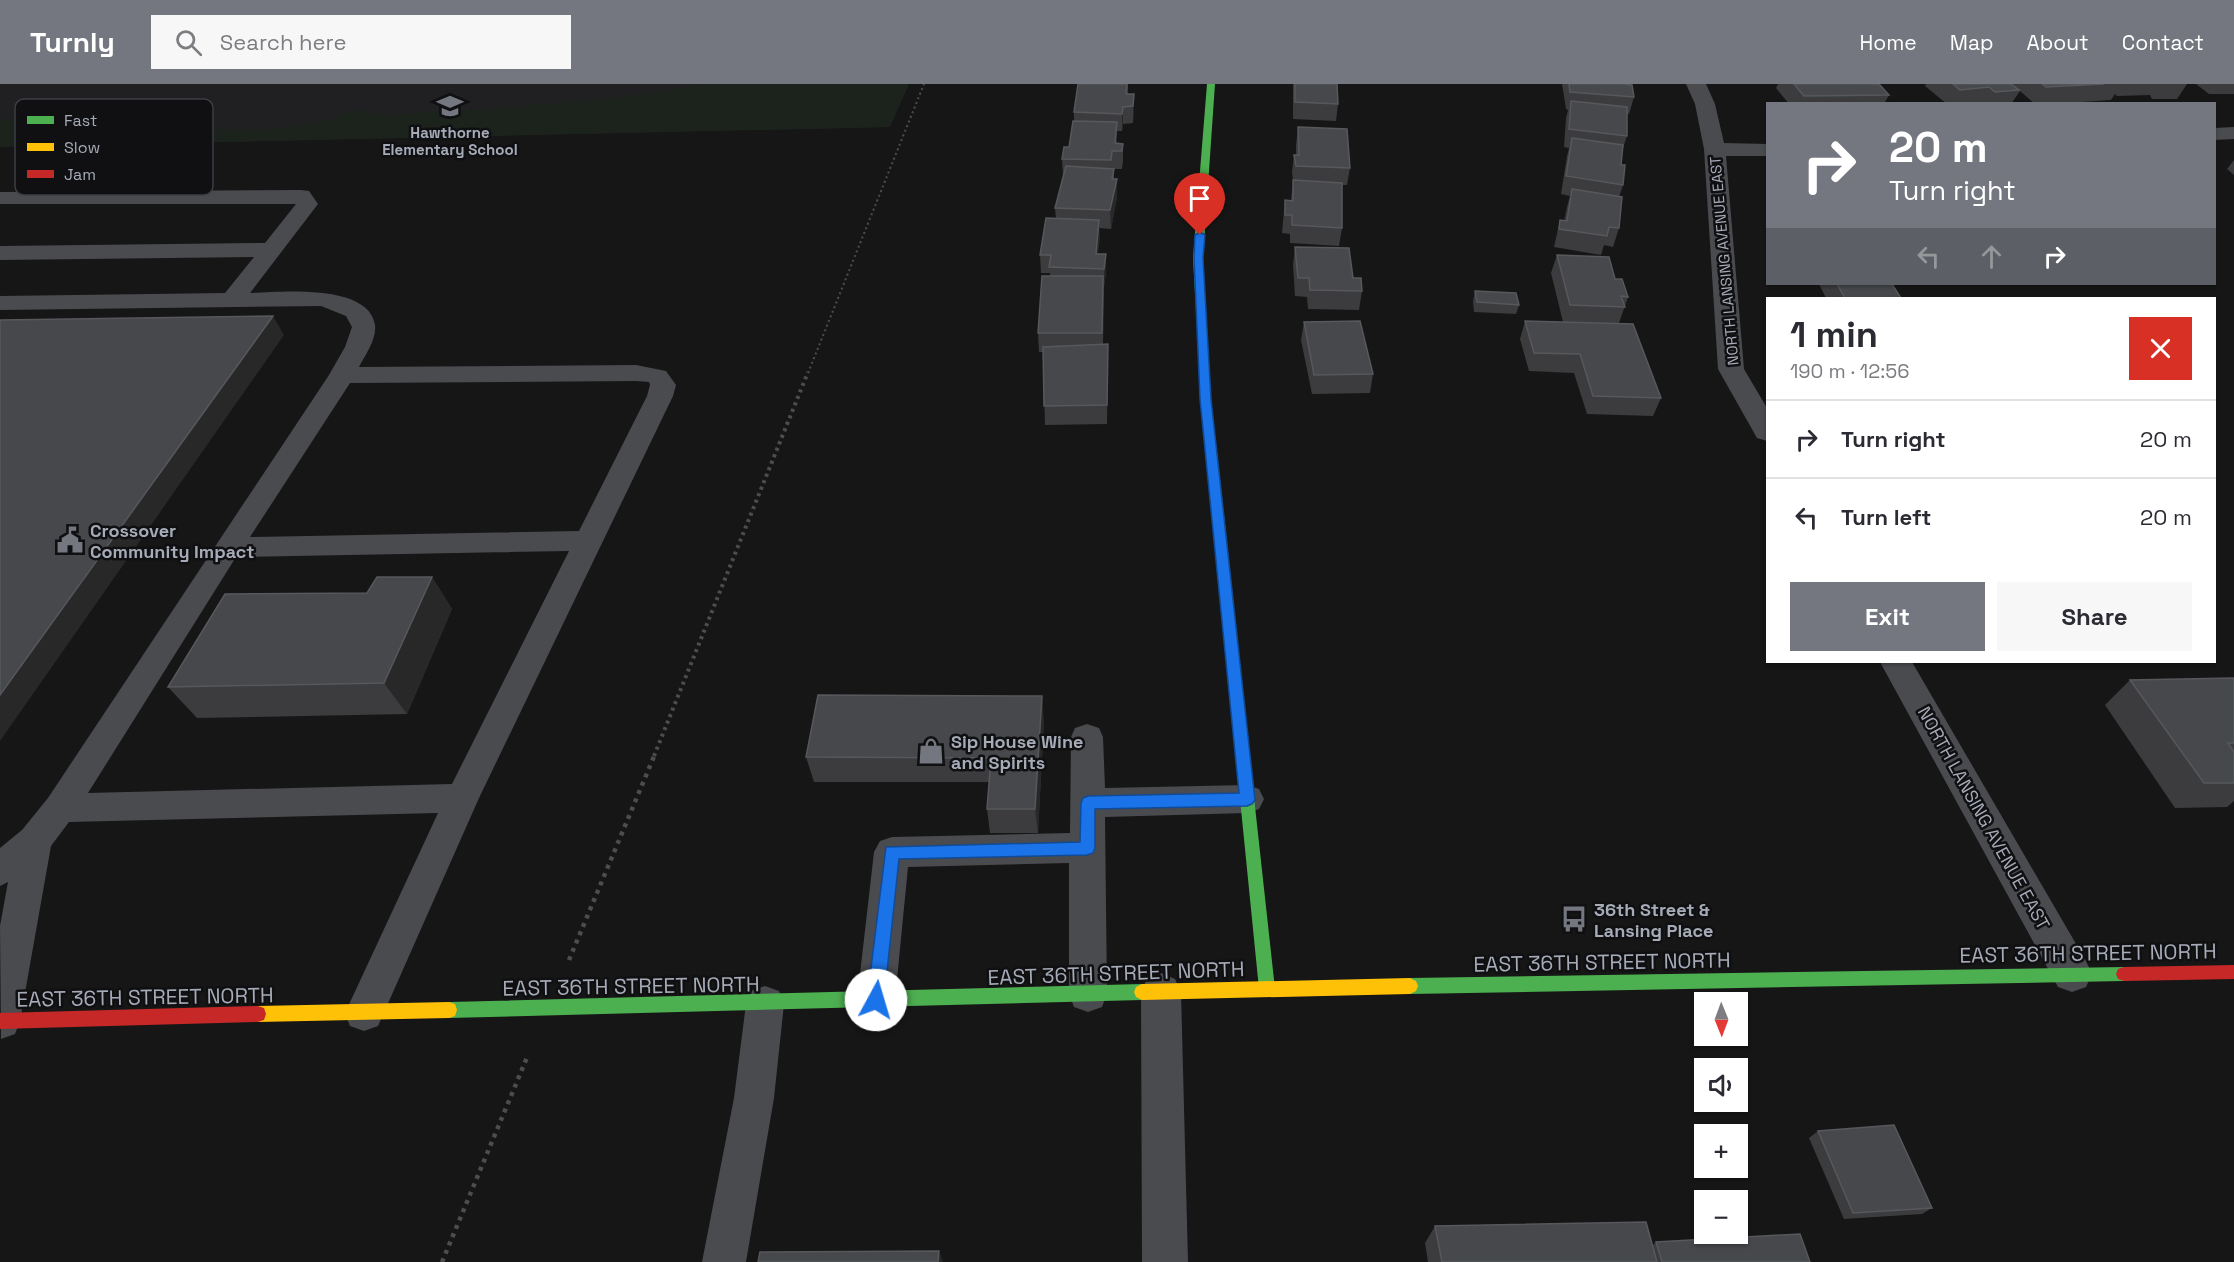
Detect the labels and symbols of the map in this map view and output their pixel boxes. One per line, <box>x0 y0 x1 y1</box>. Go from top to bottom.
school or university icon: Hawthorne Elementary School <box>435 91 465 121</box>
legend <box>15 99 213 195</box>
text: Fast <box>64 110 97 131</box>
place label: Hawthorne Elementary School <box>382 123 518 159</box>
text: Slow <box>64 137 100 158</box>
street label: NORTH LANSING AVENUE EAST <box>1705 155 1743 366</box>
text: Jam <box>64 164 96 185</box>
pin <box>1174 173 1225 235</box>
place label: Crossover Community Impact <box>90 519 254 563</box>
public building icon: Crossover Community Impact <box>55 525 85 555</box>
street label: NORTH LANSING AVENUE EAST <box>1913 702 2055 934</box>
place label: Sip House Wine and Spirits <box>951 730 1083 774</box>
shop icon: Sip House Wine and Spirits <box>916 736 946 766</box>
place label: 36th Street & Lansing Place <box>1594 898 1713 942</box>
bus stop icon: 36th Street & Lansing Place <box>1559 904 1589 934</box>
street label: EAST 36TH STREET NORTH <box>1959 937 2217 969</box>
street label: EAST 36TH STREET NORTH <box>1473 946 1731 978</box>
street label: EAST 36TH STREET NORTH <box>987 955 1245 991</box>
position arrow <box>844 968 908 1032</box>
street label: EAST 36TH STREET NORTH <box>502 970 760 1002</box>
street label: EAST 36TH STREET NORTH <box>16 981 274 1013</box>
north arrow <box>1694 992 1748 1046</box>

